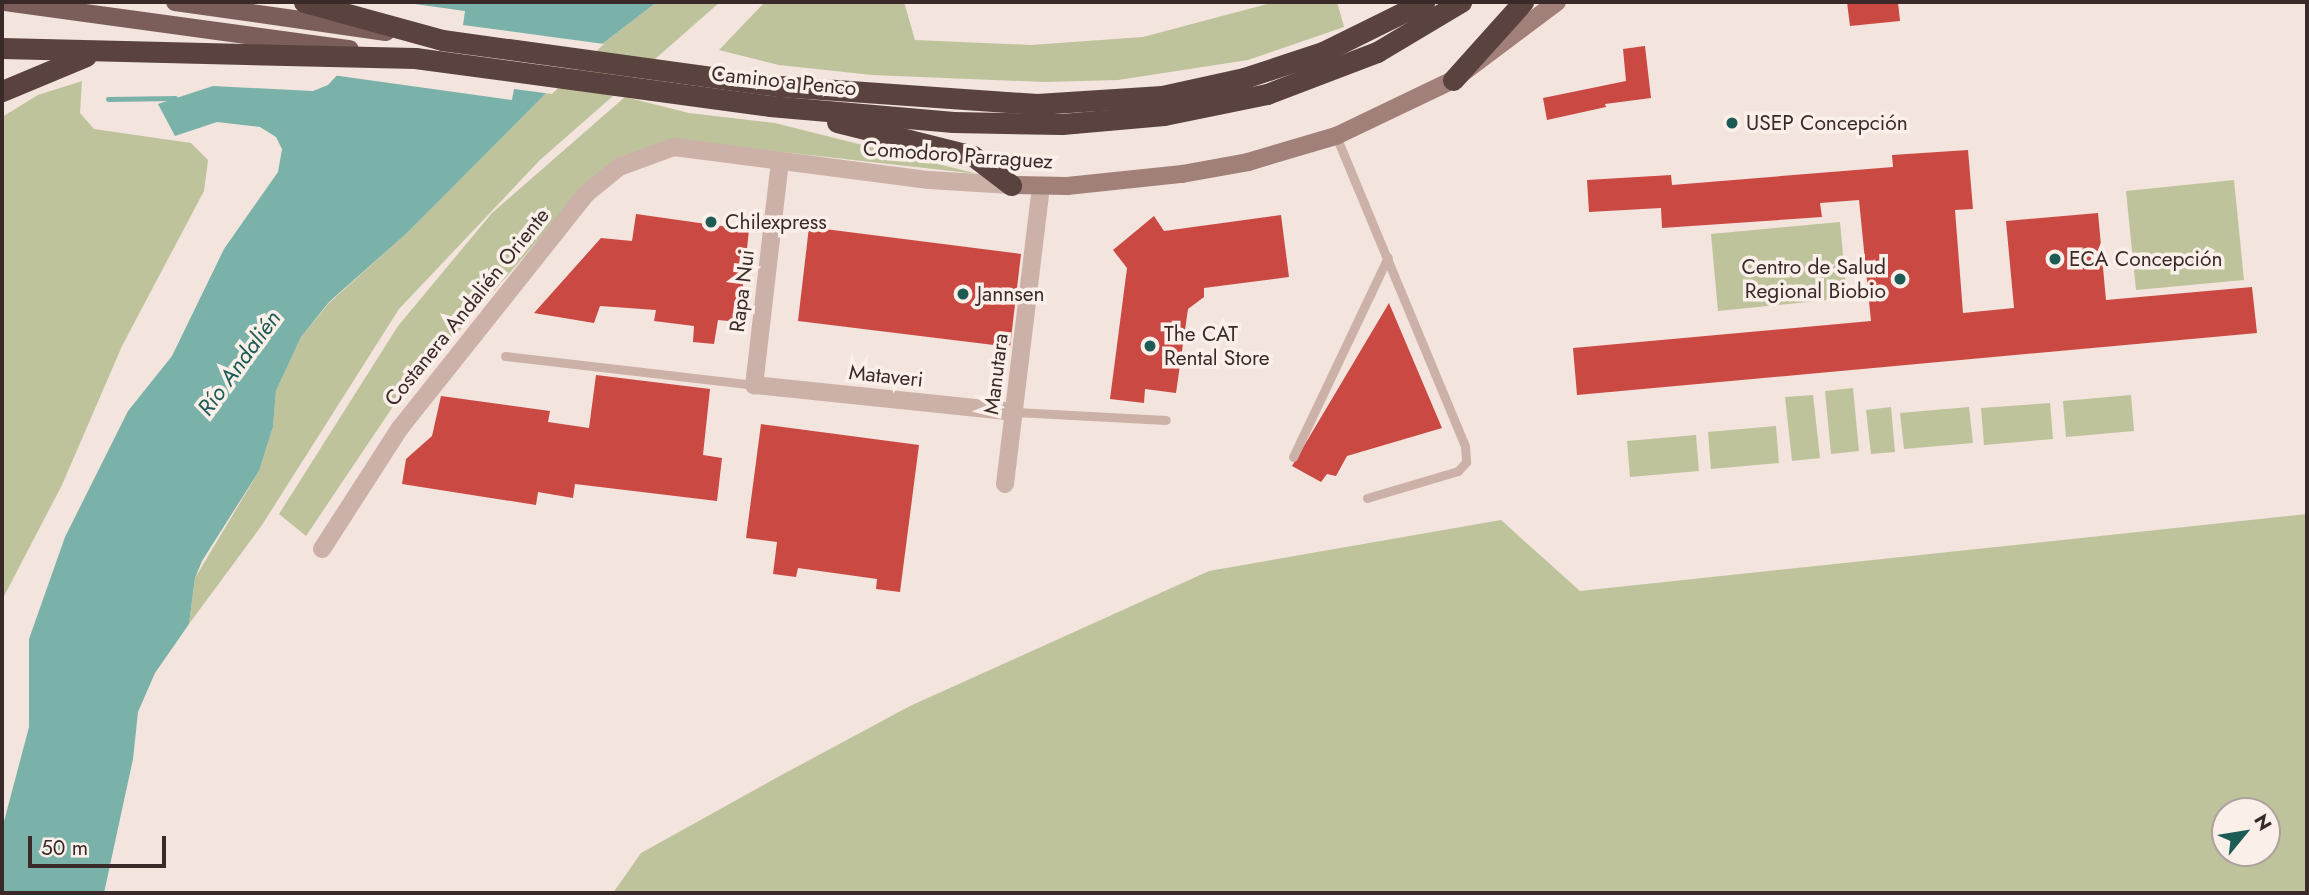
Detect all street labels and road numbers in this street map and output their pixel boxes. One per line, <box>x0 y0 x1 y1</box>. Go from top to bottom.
street label: Camino a Penco <box>710 61 858 101</box>
street label: Comodoro Parraguez <box>862 136 1054 174</box>
street label: Costanera Andalién Oriente <box>379 203 555 411</box>
street label: Rapa Nui <box>724 248 760 334</box>
street label: Manutara <box>979 332 1013 416</box>
street label: Mataveri <box>848 360 924 392</box>

